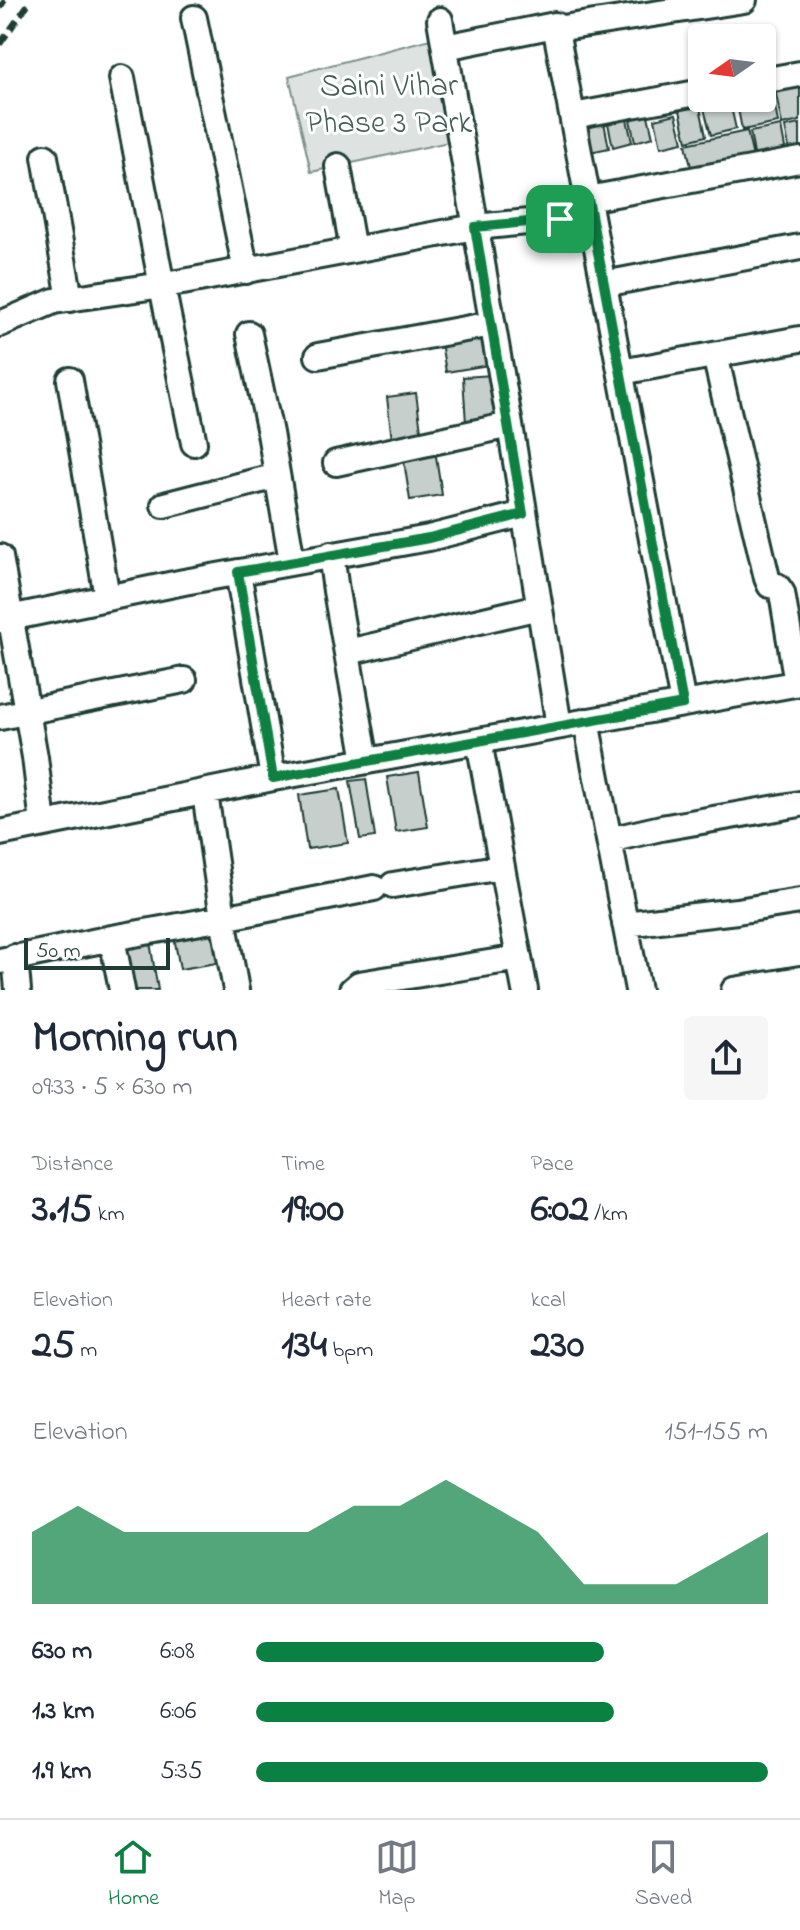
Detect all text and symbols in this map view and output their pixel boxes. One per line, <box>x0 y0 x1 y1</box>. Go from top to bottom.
north arrow <box>688 24 776 112</box>
map controls <box>688 24 776 112</box>
park label: Saini Vihar Phase 3 Park <box>306 64 473 148</box>
pin <box>526 185 594 253</box>
icon: arrive <box>538 197 582 241</box>
scale bar <box>24 934 170 970</box>
text: 50 m <box>36 936 81 968</box>
text: Morning run <box>32 1007 238 1071</box>
button: share <box>684 1016 768 1100</box>
text: 09:33 · 5 × 630 m <box>32 1069 192 1107</box>
text: Distance <box>32 1149 113 1181</box>
text: Time <box>281 1149 325 1181</box>
text: Pace <box>531 1149 574 1181</box>
text: 3.15 <box>32 1181 92 1240</box>
text: 19:00 <box>281 1181 344 1240</box>
text: 6:02 <box>531 1181 589 1240</box>
text: km <box>92 1199 125 1231</box>
text: /km <box>589 1199 628 1231</box>
text: Elevation <box>32 1285 113 1317</box>
text: Heart rate <box>281 1285 372 1317</box>
text: kcal <box>531 1285 566 1317</box>
text: 25 <box>32 1317 75 1376</box>
text: 134 <box>281 1317 327 1376</box>
text: 230 <box>531 1317 584 1376</box>
text: m <box>75 1335 97 1367</box>
text: bpm <box>327 1335 373 1367</box>
text: Elevation <box>32 1414 128 1452</box>
text: 151–155 m <box>664 1414 768 1452</box>
text: 630 m <box>32 1633 92 1671</box>
text: 6:08 <box>160 1633 195 1671</box>
text: 1.3 km <box>32 1693 94 1731</box>
text: 6:06 <box>160 1693 196 1731</box>
text: 1.9 km <box>32 1753 91 1791</box>
text: 5:35 <box>160 1753 203 1791</box>
tab: Home <box>108 1835 159 1915</box>
tab: Map <box>375 1835 419 1915</box>
tab: Saved <box>635 1835 692 1915</box>

